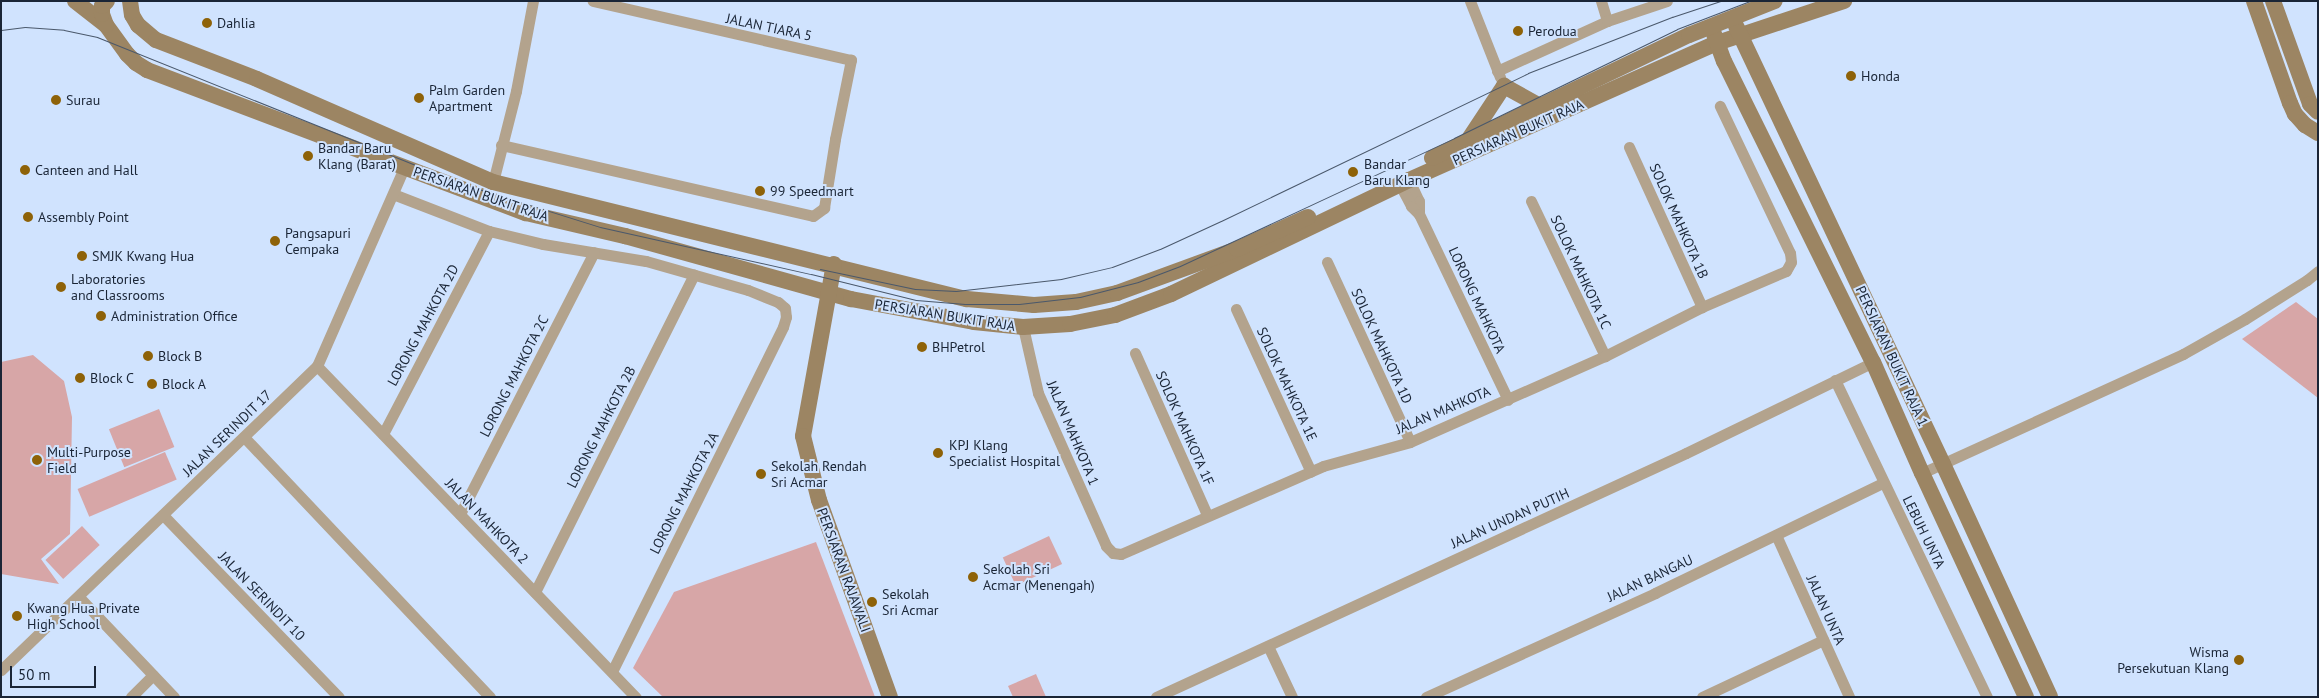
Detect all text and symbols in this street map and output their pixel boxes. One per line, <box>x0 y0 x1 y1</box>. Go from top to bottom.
street label: JALAN TIARA 5 <box>724 10 814 44</box>
place label: Dahlia <box>217 15 256 31</box>
marker: Dahlia <box>201 17 213 29</box>
place label: Perodua <box>1528 23 1577 39</box>
marker: Perodua <box>1512 25 1524 37</box>
place label: Honda <box>1861 68 1900 84</box>
marker: Honda <box>1845 70 1857 82</box>
place label: Palm Garden Apartment <box>429 82 505 114</box>
place label: Surau <box>66 92 100 108</box>
marker: Palm Garden Apartment <box>413 92 425 104</box>
marker: Surau <box>50 94 62 106</box>
street label: PERSIARAN BUKIT RAJA <box>1449 95 1587 169</box>
place label: Bandar Baru Klang (Barat) <box>318 140 396 172</box>
marker: Bandar Baru Klang (Barat) <box>302 150 314 162</box>
place label: Bandar Baru Klang <box>1364 156 1430 188</box>
street label: SOLOK MAHKOTA 1B <box>1646 160 1712 282</box>
place label: Canteen and Hall <box>35 162 138 178</box>
street label: PERSIARAN BUKIT RAJA <box>411 163 551 225</box>
marker: Canteen and Hall <box>19 164 31 176</box>
marker: Bandar Baru Klang <box>1346 165 1360 179</box>
place label: 99 Speedmart <box>770 183 854 199</box>
marker: 99 Speedmart <box>754 185 766 197</box>
place label: Assembly Point <box>38 209 129 225</box>
marker: Assembly Point <box>22 211 34 223</box>
street label: SOLOK MAHKOTA 1C <box>1547 212 1615 332</box>
place label: Pangsapuri Cempaka <box>285 225 351 258</box>
marker: Pangsapuri Cempaka <box>269 235 281 247</box>
street label: LORONG MAHKOTA <box>1445 244 1509 356</box>
place label: SMJK Kwang Hua <box>92 248 195 264</box>
marker: SMJK Kwang Hua <box>76 250 88 262</box>
street label: LORONG MAHKOTA 2D <box>384 261 462 389</box>
place label: Laboratories and Classrooms <box>71 271 165 304</box>
marker: Laboratories and Classrooms <box>55 281 67 293</box>
street label: PERSIARAN BUKIT RAJA 1 <box>1852 283 1932 429</box>
street label: SOLOK MAHKOTA 1D <box>1348 285 1416 407</box>
street label: PERSIARAN BUKIT RAJA <box>873 296 1017 334</box>
place label: Administration Office <box>111 308 238 324</box>
marker: Administration Office <box>95 310 107 322</box>
street label: LORONG MAHKOTA 2C <box>476 312 552 440</box>
street label: SOLOK MAHKOTA 1E <box>1253 324 1321 444</box>
place label: BHPetrol <box>932 339 985 355</box>
marker: BHPetrol <box>916 341 928 353</box>
place label: Block B <box>158 348 203 364</box>
marker: Block B <box>142 350 154 362</box>
street label: LORONG MAHKOTA 2B <box>563 363 639 491</box>
street label: SOLOK MAHKOTA 1F <box>1152 368 1218 488</box>
place label: Block C <box>90 370 135 386</box>
marker: Block C <box>74 372 86 384</box>
place label: Block A <box>162 376 207 392</box>
marker: Block A <box>146 378 158 390</box>
street label: JALAN MAHKOTA 1 <box>1043 378 1103 488</box>
street label: JALAN MAHKOTA <box>1393 382 1493 438</box>
street label: JALAN SERINDIT 17 <box>179 386 275 480</box>
street label: LORONG MAHKOTA 2A <box>646 429 722 557</box>
place label: KPJ Klang Specialist Hospital <box>949 437 1060 470</box>
place label: Multi-Purpose Field <box>47 444 131 477</box>
marker: KPJ Klang Specialist Hospital <box>931 446 945 460</box>
marker: Multi-Purpose Field <box>31 454 43 466</box>
place label: Sekolah Rendah Sri Acmar <box>771 458 867 491</box>
marker: Sekolah Rendah Sri Acmar <box>755 468 767 480</box>
street label: JALAN MAHKOTA 2 <box>442 475 532 567</box>
street label: JALAN UNDAN PUTIH <box>1448 484 1572 552</box>
street label: LEBUH UNTA <box>1899 493 1949 571</box>
street label: PERSIARAN RAJAWALI <box>814 505 874 635</box>
street label: JALAN SERINDIT 10 <box>215 548 309 644</box>
street label: JALAN BANGAU <box>1604 551 1696 605</box>
place label: Sekolah Sri Acmar (Menengah) <box>983 561 1095 594</box>
marker: Sekolah Sri Acmar (Menengah) <box>967 571 979 583</box>
street label: JALAN UNTA <box>1803 573 1849 647</box>
place label: Sekolah Sri Acmar <box>882 586 939 618</box>
marker: Sekolah Sri Acmar <box>866 596 878 608</box>
place label: Kwang Hua Private High School <box>27 600 140 632</box>
marker: Kwang Hua Private High School <box>11 610 23 622</box>
place label: Wisma Persekutuan Klang <box>2117 644 2229 676</box>
marker: Wisma Persekutuan Klang <box>2233 654 2245 666</box>
scale bar <box>12 656 99 688</box>
text: 50 m <box>18 665 51 684</box>

